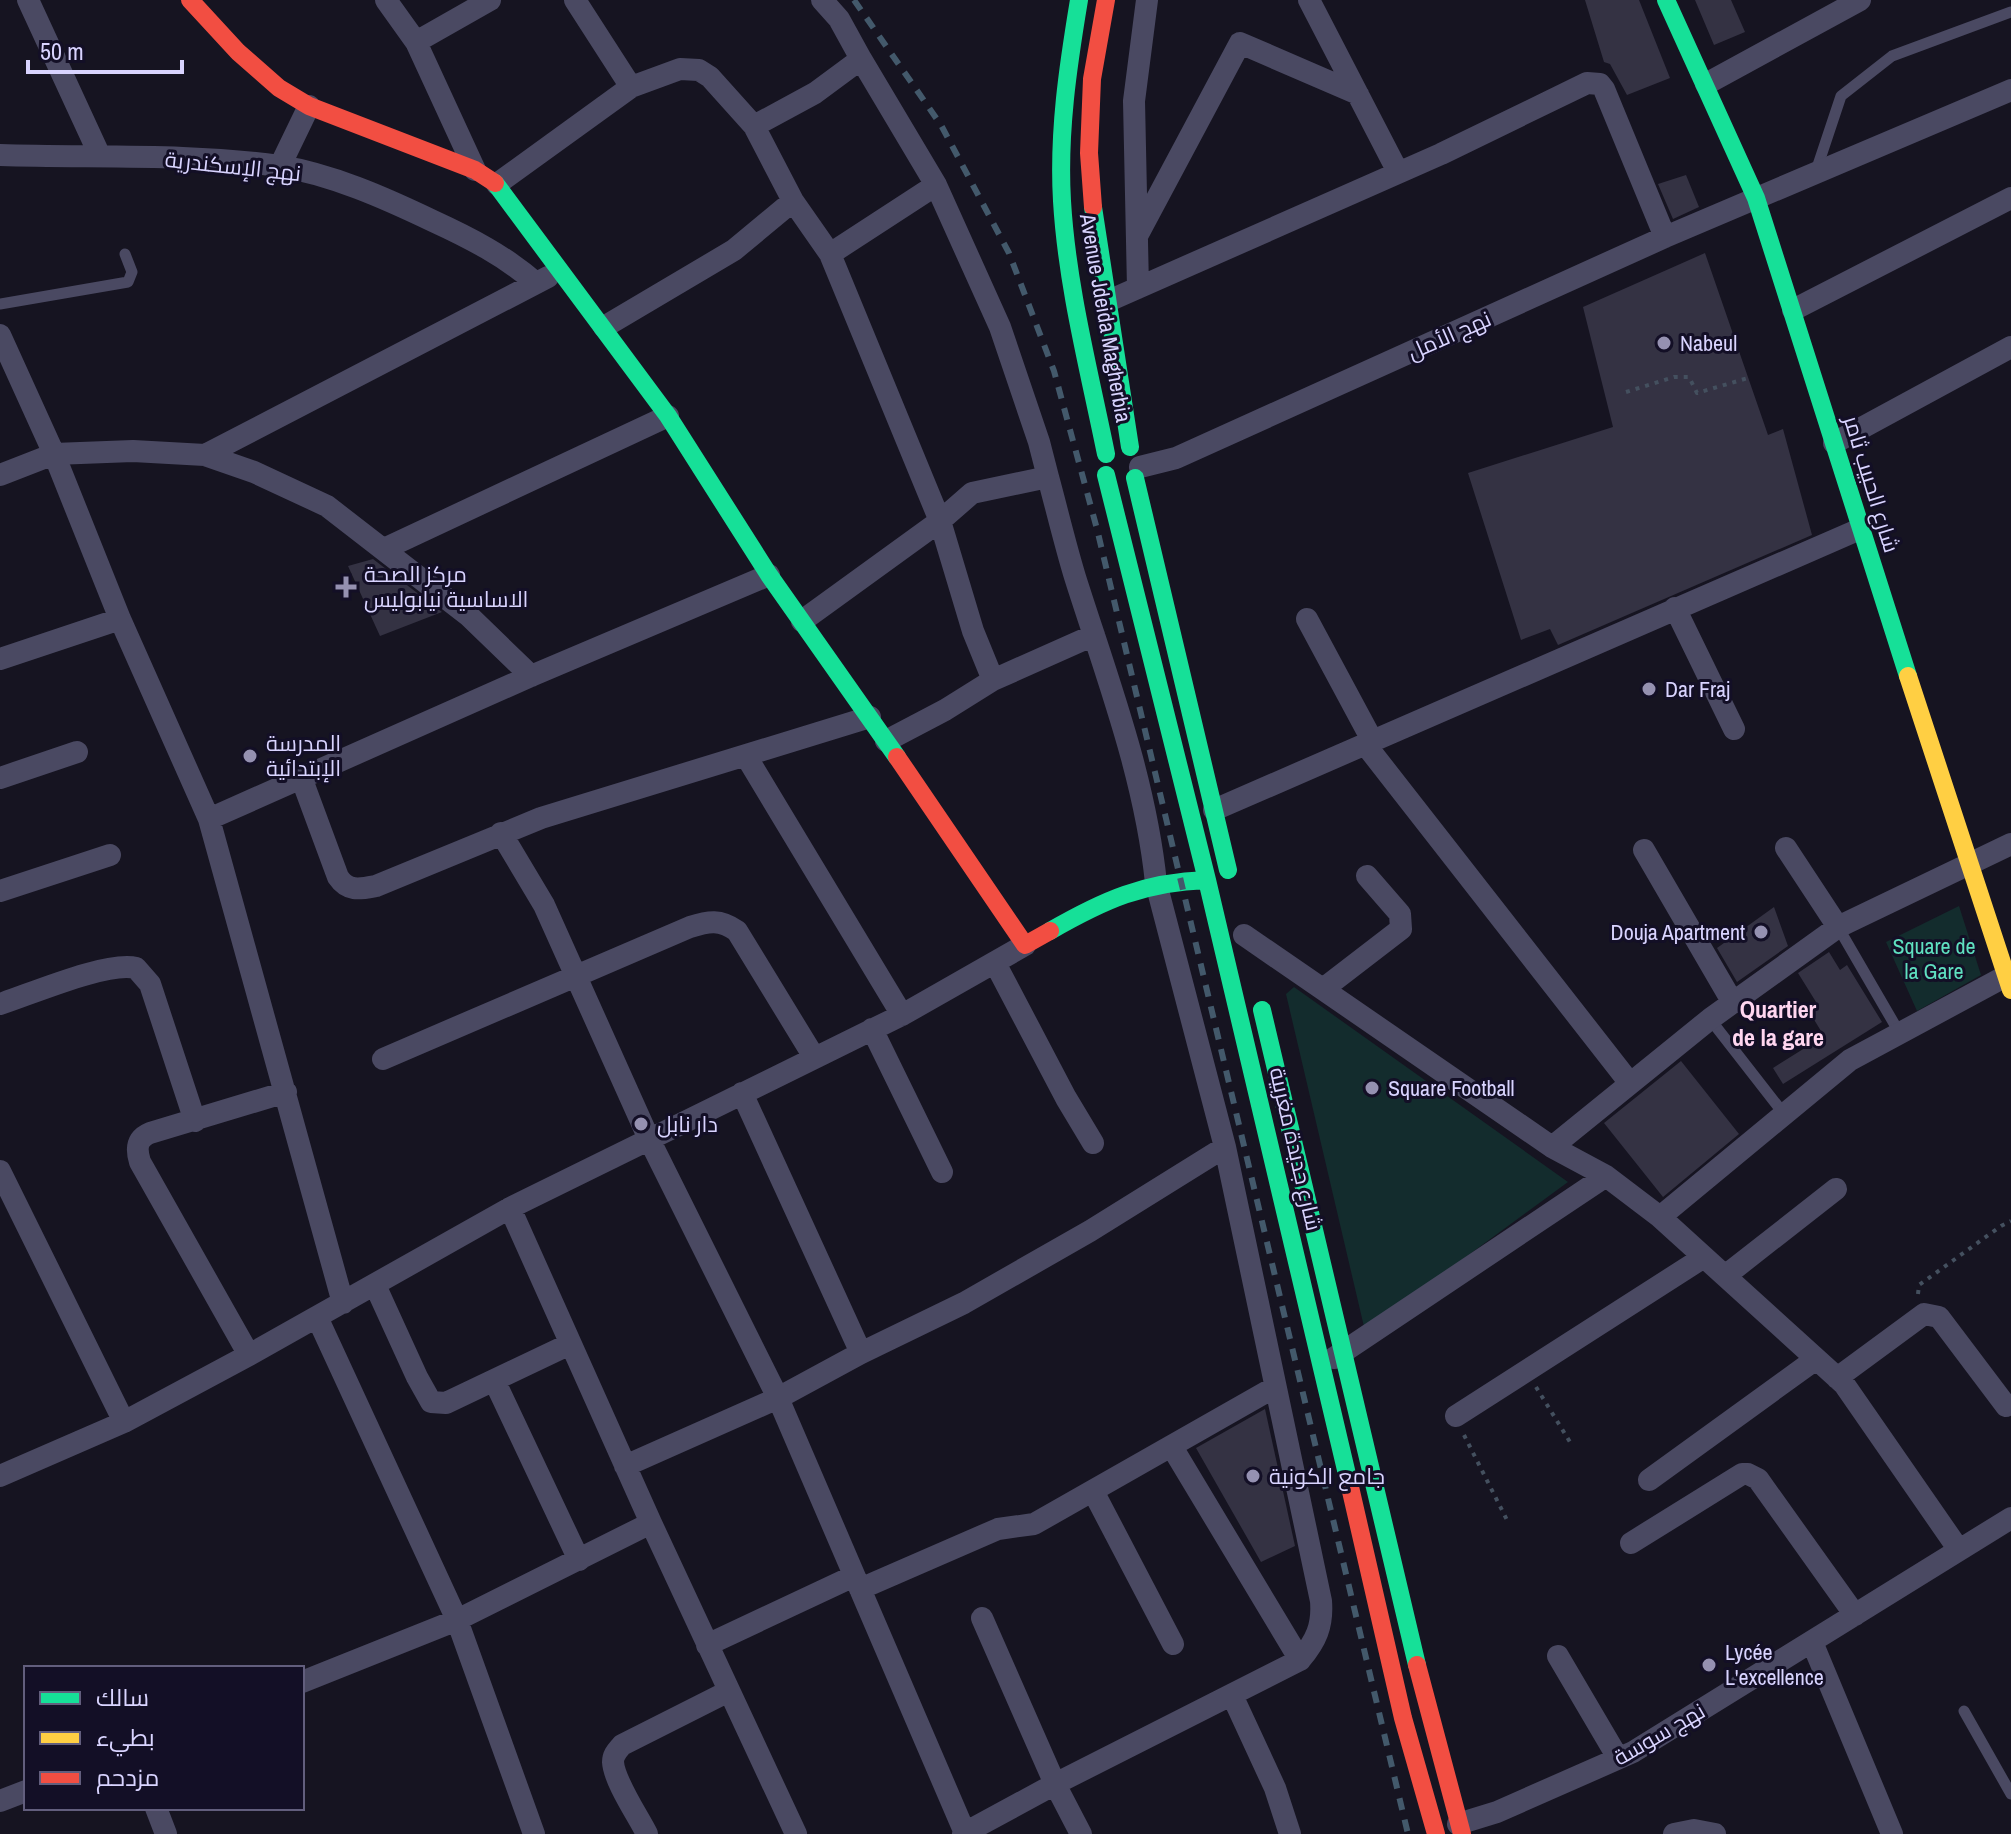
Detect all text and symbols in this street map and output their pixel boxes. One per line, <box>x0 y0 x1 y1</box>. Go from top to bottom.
scale bar <box>28 24 182 74</box>
text: 50 m <box>40 35 84 67</box>
street label: نهج الإسكندرية <box>164 144 302 188</box>
street label: Avenue Jdeida Magherbia <box>1073 210 1139 425</box>
street label: نهج الأمل <box>1402 303 1496 367</box>
place label: Nabeul <box>1680 328 1737 358</box>
marker: Nabeul <box>1655 334 1673 352</box>
street label: شارع الحبيب ثامر <box>1836 410 1907 556</box>
place label: مركز الصحة الاساسية نيابوليس <box>364 559 529 614</box>
marker: مركز الصحة الاساسية نيابوليس <box>335 576 357 598</box>
place label: Dar Fraj <box>1665 674 1730 704</box>
marker: Dar Fraj <box>1640 680 1658 698</box>
place label: المدرسة الإبتدائية <box>266 728 341 783</box>
marker: المدرسة الإبتدائية <box>241 747 259 765</box>
place label: Douja Apartment <box>1611 917 1745 947</box>
marker: Douja Apartment <box>1752 923 1770 941</box>
park label: Square de la Gare <box>1892 931 1976 986</box>
district label: Quartier de la gare <box>1732 993 1824 1053</box>
street label: شارع جديدة مغربية <box>1263 1064 1329 1234</box>
place label: Square Football <box>1388 1073 1514 1103</box>
marker: Square Football <box>1363 1079 1381 1097</box>
place label: دار نابل <box>657 1109 718 1139</box>
marker: دار نابل <box>632 1115 650 1133</box>
place label: جامع الكونية <box>1269 1461 1385 1491</box>
marker: جامع الكونية <box>1244 1467 1262 1485</box>
place label: Lycée L'excellence <box>1725 1637 1824 1692</box>
marker: Lycée L'excellence <box>1700 1656 1718 1674</box>
legend <box>24 1666 304 1810</box>
text: سالك <box>96 1681 149 1713</box>
street label: نهج سوسة <box>1608 1696 1710 1772</box>
text: بطيء <box>96 1721 155 1757</box>
text: مزدحم <box>96 1761 159 1794</box>

